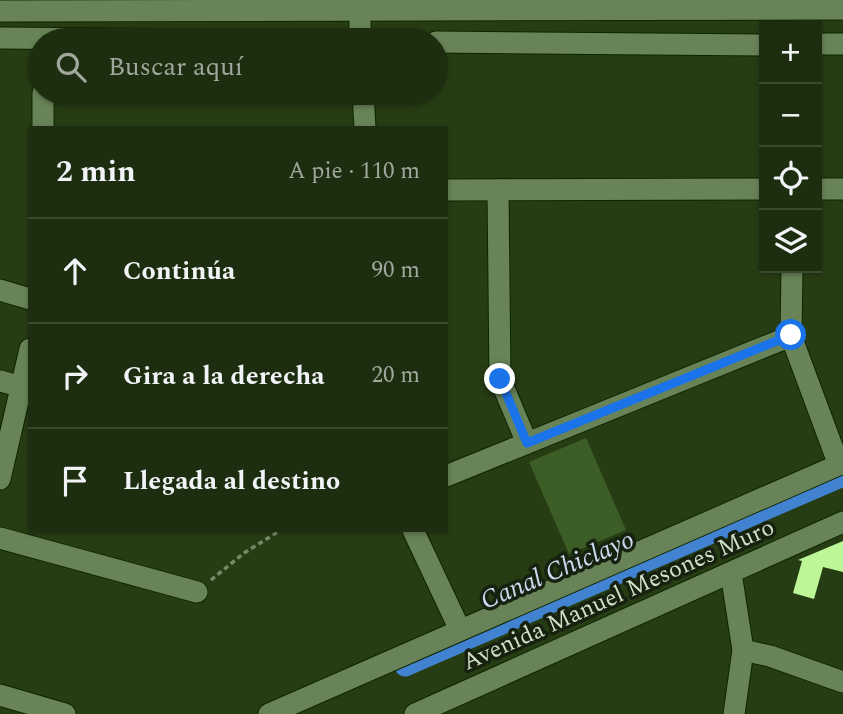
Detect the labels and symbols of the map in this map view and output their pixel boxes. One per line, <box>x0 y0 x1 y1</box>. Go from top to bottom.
route start <box>775 319 806 350</box>
route end <box>484 363 515 394</box>
street label: Avenida Manuel Mesones Muro <box>456 510 780 680</box>
water label: Canal Chiclayo <box>474 520 641 620</box>

